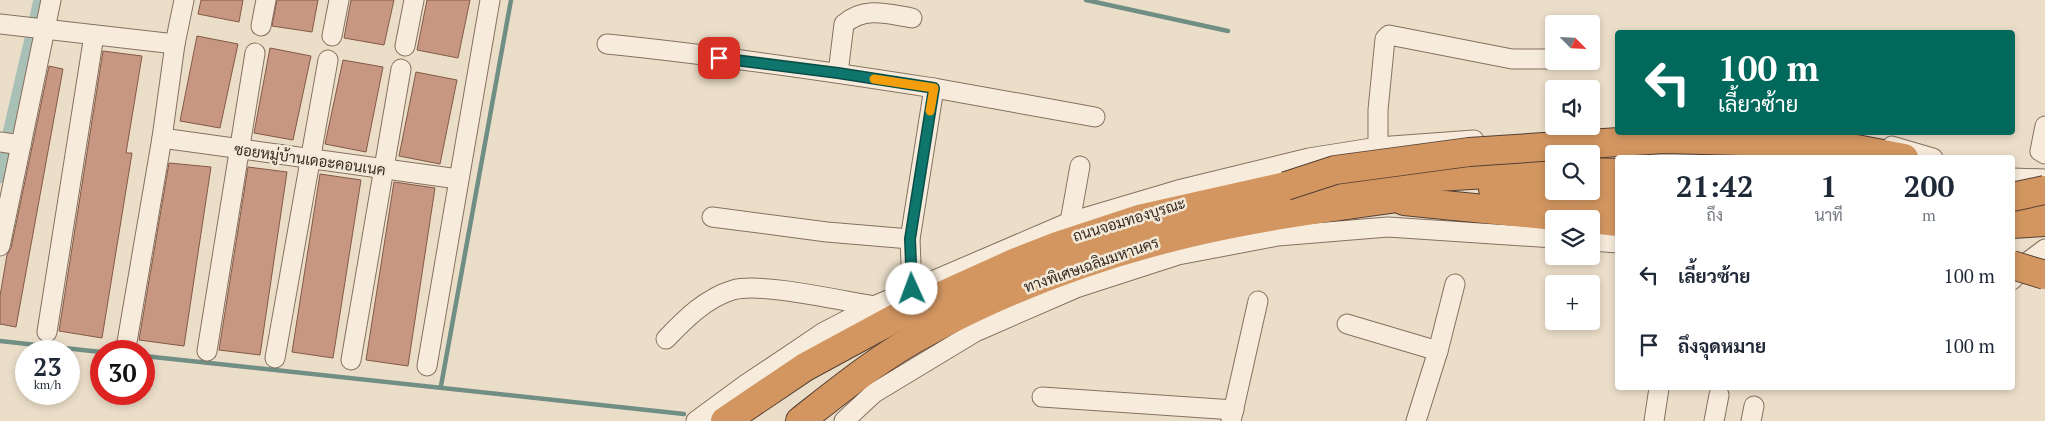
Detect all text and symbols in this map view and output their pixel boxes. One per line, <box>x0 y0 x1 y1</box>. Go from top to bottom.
north arrow <box>1545 15 1600 70</box>
map controls <box>1545 15 1600 330</box>
pin <box>698 37 740 79</box>
icon: arrive <box>705 44 733 72</box>
text: 100 m <box>1718 45 1819 91</box>
icon: left <box>1635 50 1700 115</box>
button: sound <box>1545 80 1600 135</box>
text: เลี้ยวซ้าย <box>1718 89 1798 118</box>
street label: ซอยหมู่บ้านเดอะคอนเนค <box>233 138 387 181</box>
button: search <box>1545 145 1600 200</box>
text: 21:42 <box>1676 166 1754 206</box>
text: 1 <box>1820 166 1837 206</box>
text: 200 <box>1903 166 1954 206</box>
street label: ถนนจอมทองบูรณะ <box>1070 192 1188 247</box>
text: ถึง <box>1706 204 1723 226</box>
text: นาที <box>1814 204 1843 226</box>
text: m <box>1922 204 1936 226</box>
button: layers <box>1545 210 1600 265</box>
street label: ทางพิเศษเฉลิมมหานคร <box>1021 231 1161 297</box>
icon: left <box>1635 261 1663 289</box>
position arrow <box>885 262 937 314</box>
text: เลี้ยวซ้าย <box>1678 263 1750 288</box>
text: 100 m <box>1944 263 1995 288</box>
button: + <box>1545 275 1600 330</box>
icon: arrive <box>1635 331 1663 359</box>
text: ถึงจุดหมาย <box>1678 333 1766 358</box>
text: 100 m <box>1944 333 1995 358</box>
speed limit sign: 30 <box>90 340 155 405</box>
text: 23 <box>33 350 62 383</box>
text: km/h <box>34 377 61 392</box>

